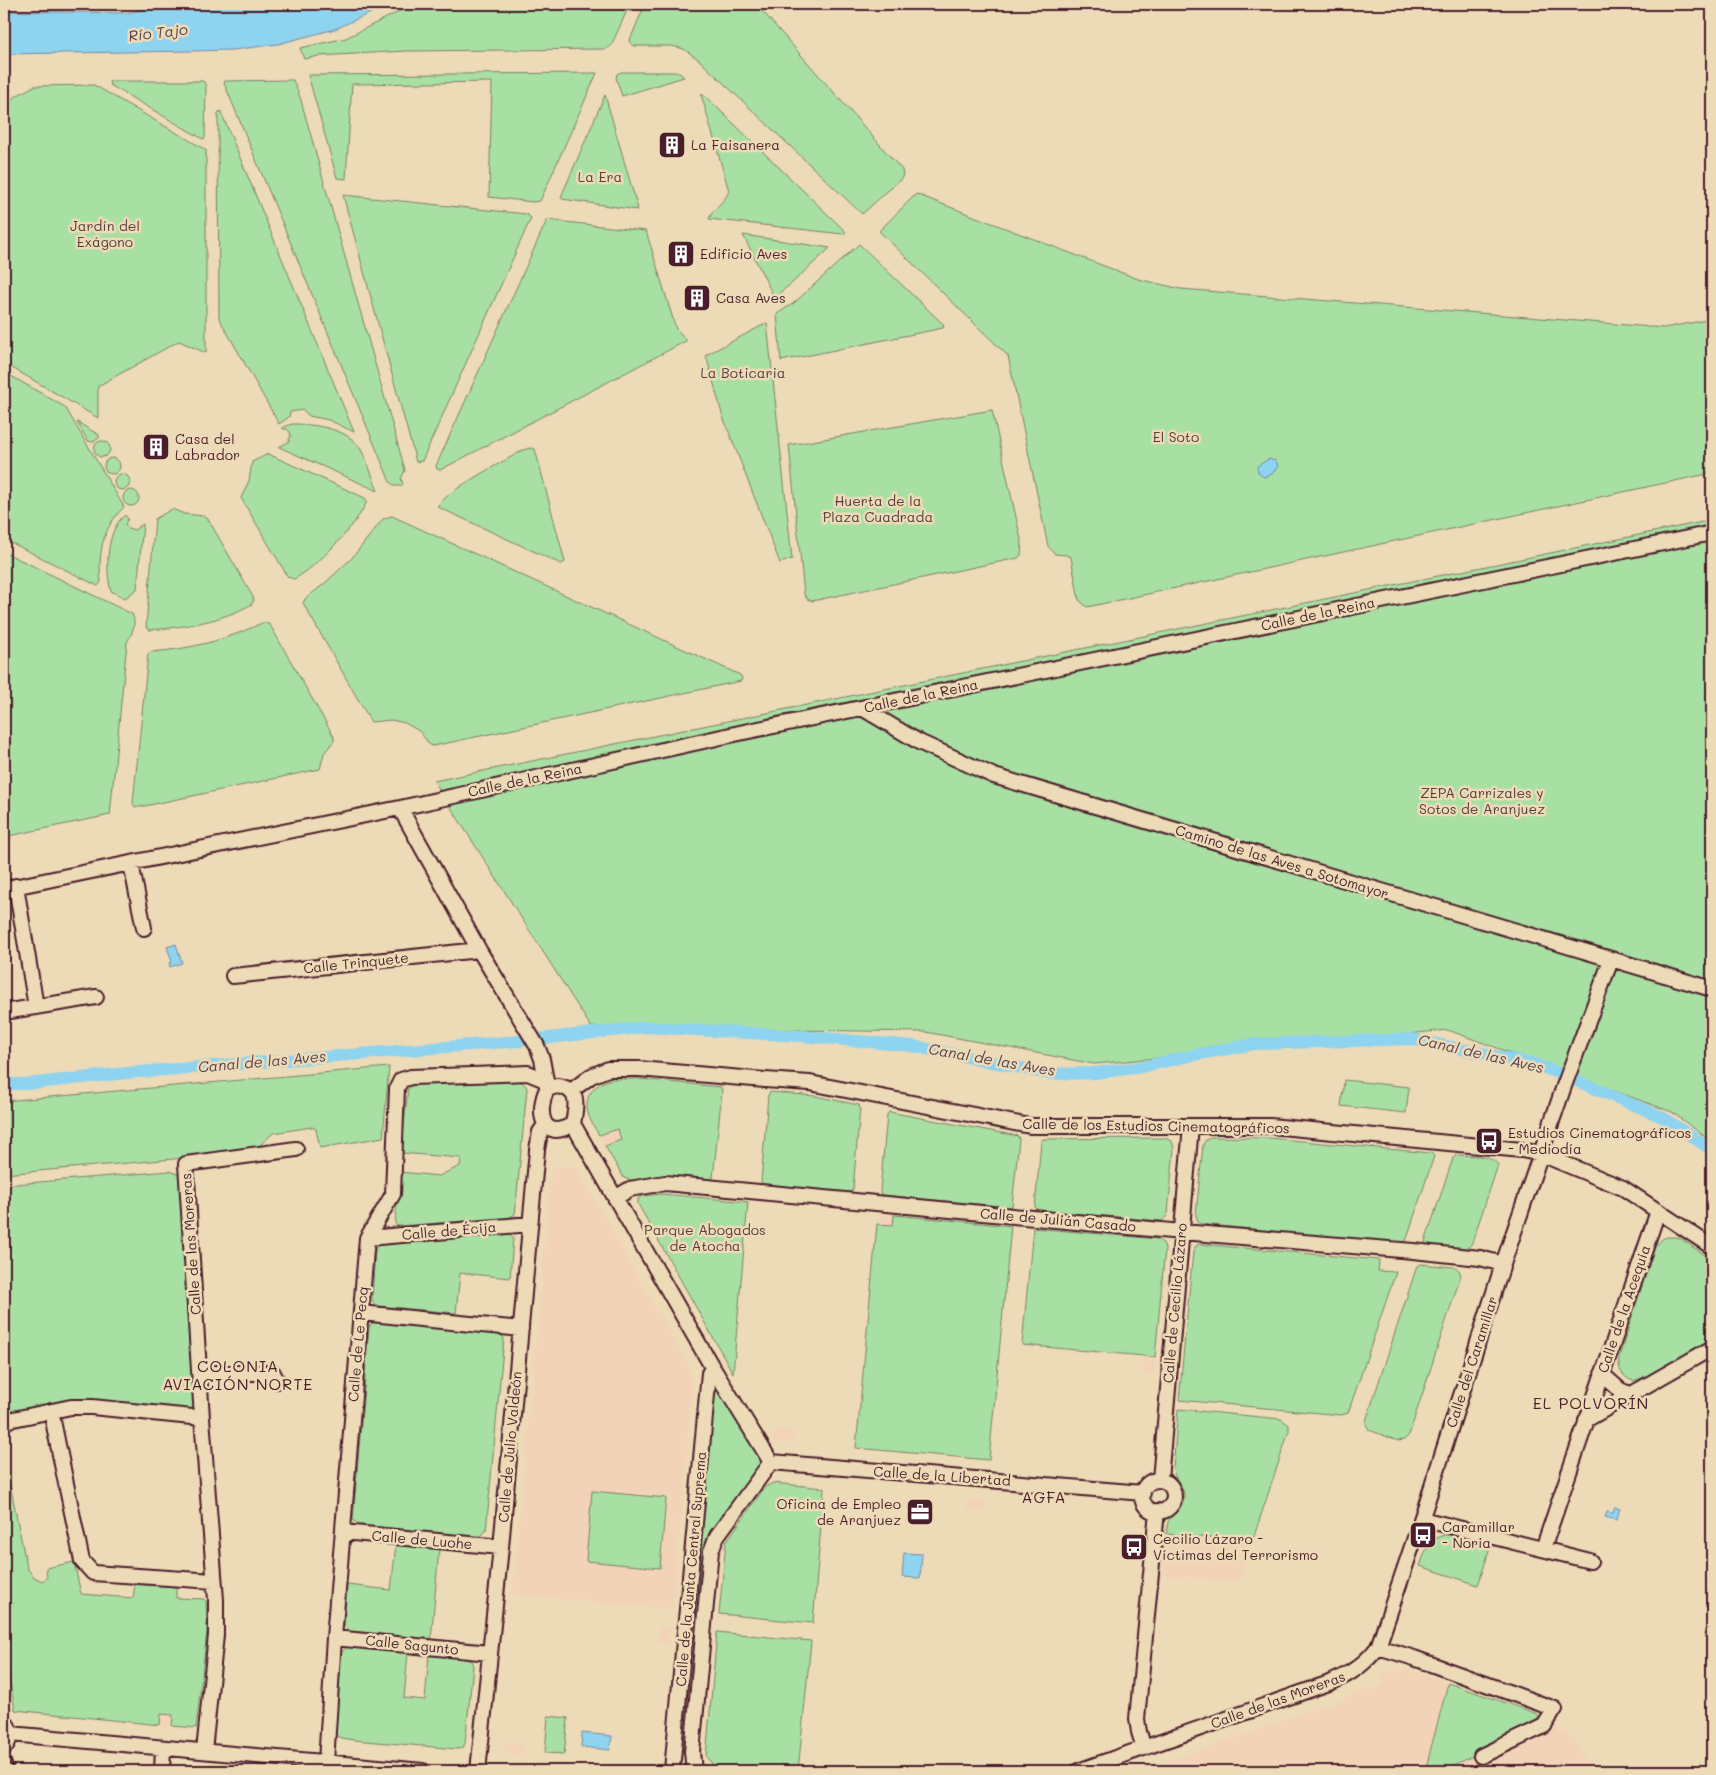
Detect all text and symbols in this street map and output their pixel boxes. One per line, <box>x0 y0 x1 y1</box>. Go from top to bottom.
water label: Río Tajo <box>127 18 189 46</box>
building icon: La Faisanera <box>657 130 687 160</box>
place label: La Faisanera <box>691 135 780 154</box>
park label: La Era <box>578 167 622 186</box>
park label: Jardín del Exágono <box>70 216 140 251</box>
building icon: Edificio Aves <box>666 239 696 269</box>
place label: Edificio Aves <box>700 244 787 263</box>
building icon: Casa Aves <box>682 283 712 313</box>
place label: Casa Aves <box>716 288 786 307</box>
park label: La Boticaria <box>701 363 786 382</box>
park label: El Soto <box>1153 427 1199 446</box>
place label: Casa del Labrador <box>175 429 240 464</box>
building icon: Casa del Labrador <box>141 432 171 462</box>
park label: Huerta de la Plaza Cuadrada <box>823 491 933 526</box>
street label: Calle de la Reina <box>1259 592 1377 635</box>
street label: Calle de la Reina <box>862 674 980 717</box>
street label: Calle de la Reina <box>466 758 584 801</box>
park label: ZEPA Carrizales y Sotos de Aranjuez <box>1419 783 1545 818</box>
street label: Camino de las Aves a Sotomayor <box>1173 820 1391 903</box>
street label: Calle Trinquete <box>302 948 410 977</box>
water label: Canal de las Aves <box>1416 1029 1546 1077</box>
water label: Canal de las Aves <box>927 1038 1057 1080</box>
water label: Canal de las Aves <box>197 1045 327 1077</box>
street label: Calle de los Estudios Cinematográficos <box>1022 1114 1290 1137</box>
place label: Estudios Cinematográficos - Mediodía <box>1508 1123 1691 1158</box>
bus stop icon: Estudios Cinematográficos - Mediodía <box>1474 1126 1504 1156</box>
street label: Calle de las Moreras <box>176 1172 205 1316</box>
street label: Calle de Julián Casado <box>979 1203 1137 1236</box>
street label: Calle de Écija <box>401 1217 497 1244</box>
park label: Parque Abogados de Atocha <box>644 1220 766 1255</box>
street label: Calle de Cecilio Lázaro <box>1158 1222 1191 1384</box>
street label: Calle de la Acequia <box>1593 1242 1654 1375</box>
street label: Calle de Le Pecq <box>343 1285 372 1402</box>
street label: Calle del Caramillar <box>1441 1294 1502 1430</box>
district label: COLONIA AVIACIÓN NORTE <box>163 1355 313 1394</box>
street label: Calle de Julio Valdeón <box>493 1371 526 1523</box>
district label: EL POLVORÍN <box>1533 1392 1649 1413</box>
street label: Calle de la Junta Central Suprema <box>671 1450 710 1687</box>
street label: Calle de la Libertad <box>873 1461 1011 1490</box>
district label: AGFA <box>1021 1486 1067 1507</box>
place label: Oficina de Empleo de Aranjuez <box>776 1494 901 1529</box>
office icon: Oficina de Empleo de Aranjuez <box>905 1497 935 1527</box>
place label: Caramillar - Noria <box>1442 1517 1515 1552</box>
bus stop icon: Caramillar - Noria <box>1408 1520 1438 1550</box>
street label: Calle de Luohe <box>371 1526 473 1553</box>
place label: Cecilio Lázaro - Víctimas del Terrorismo <box>1153 1529 1318 1564</box>
bus stop icon: Cecilio Lázaro - Víctimas del Terrorismo <box>1119 1532 1149 1562</box>
street label: Calle Sagunto <box>365 1630 460 1659</box>
street label: Calle de las Moreras <box>1208 1666 1348 1733</box>

